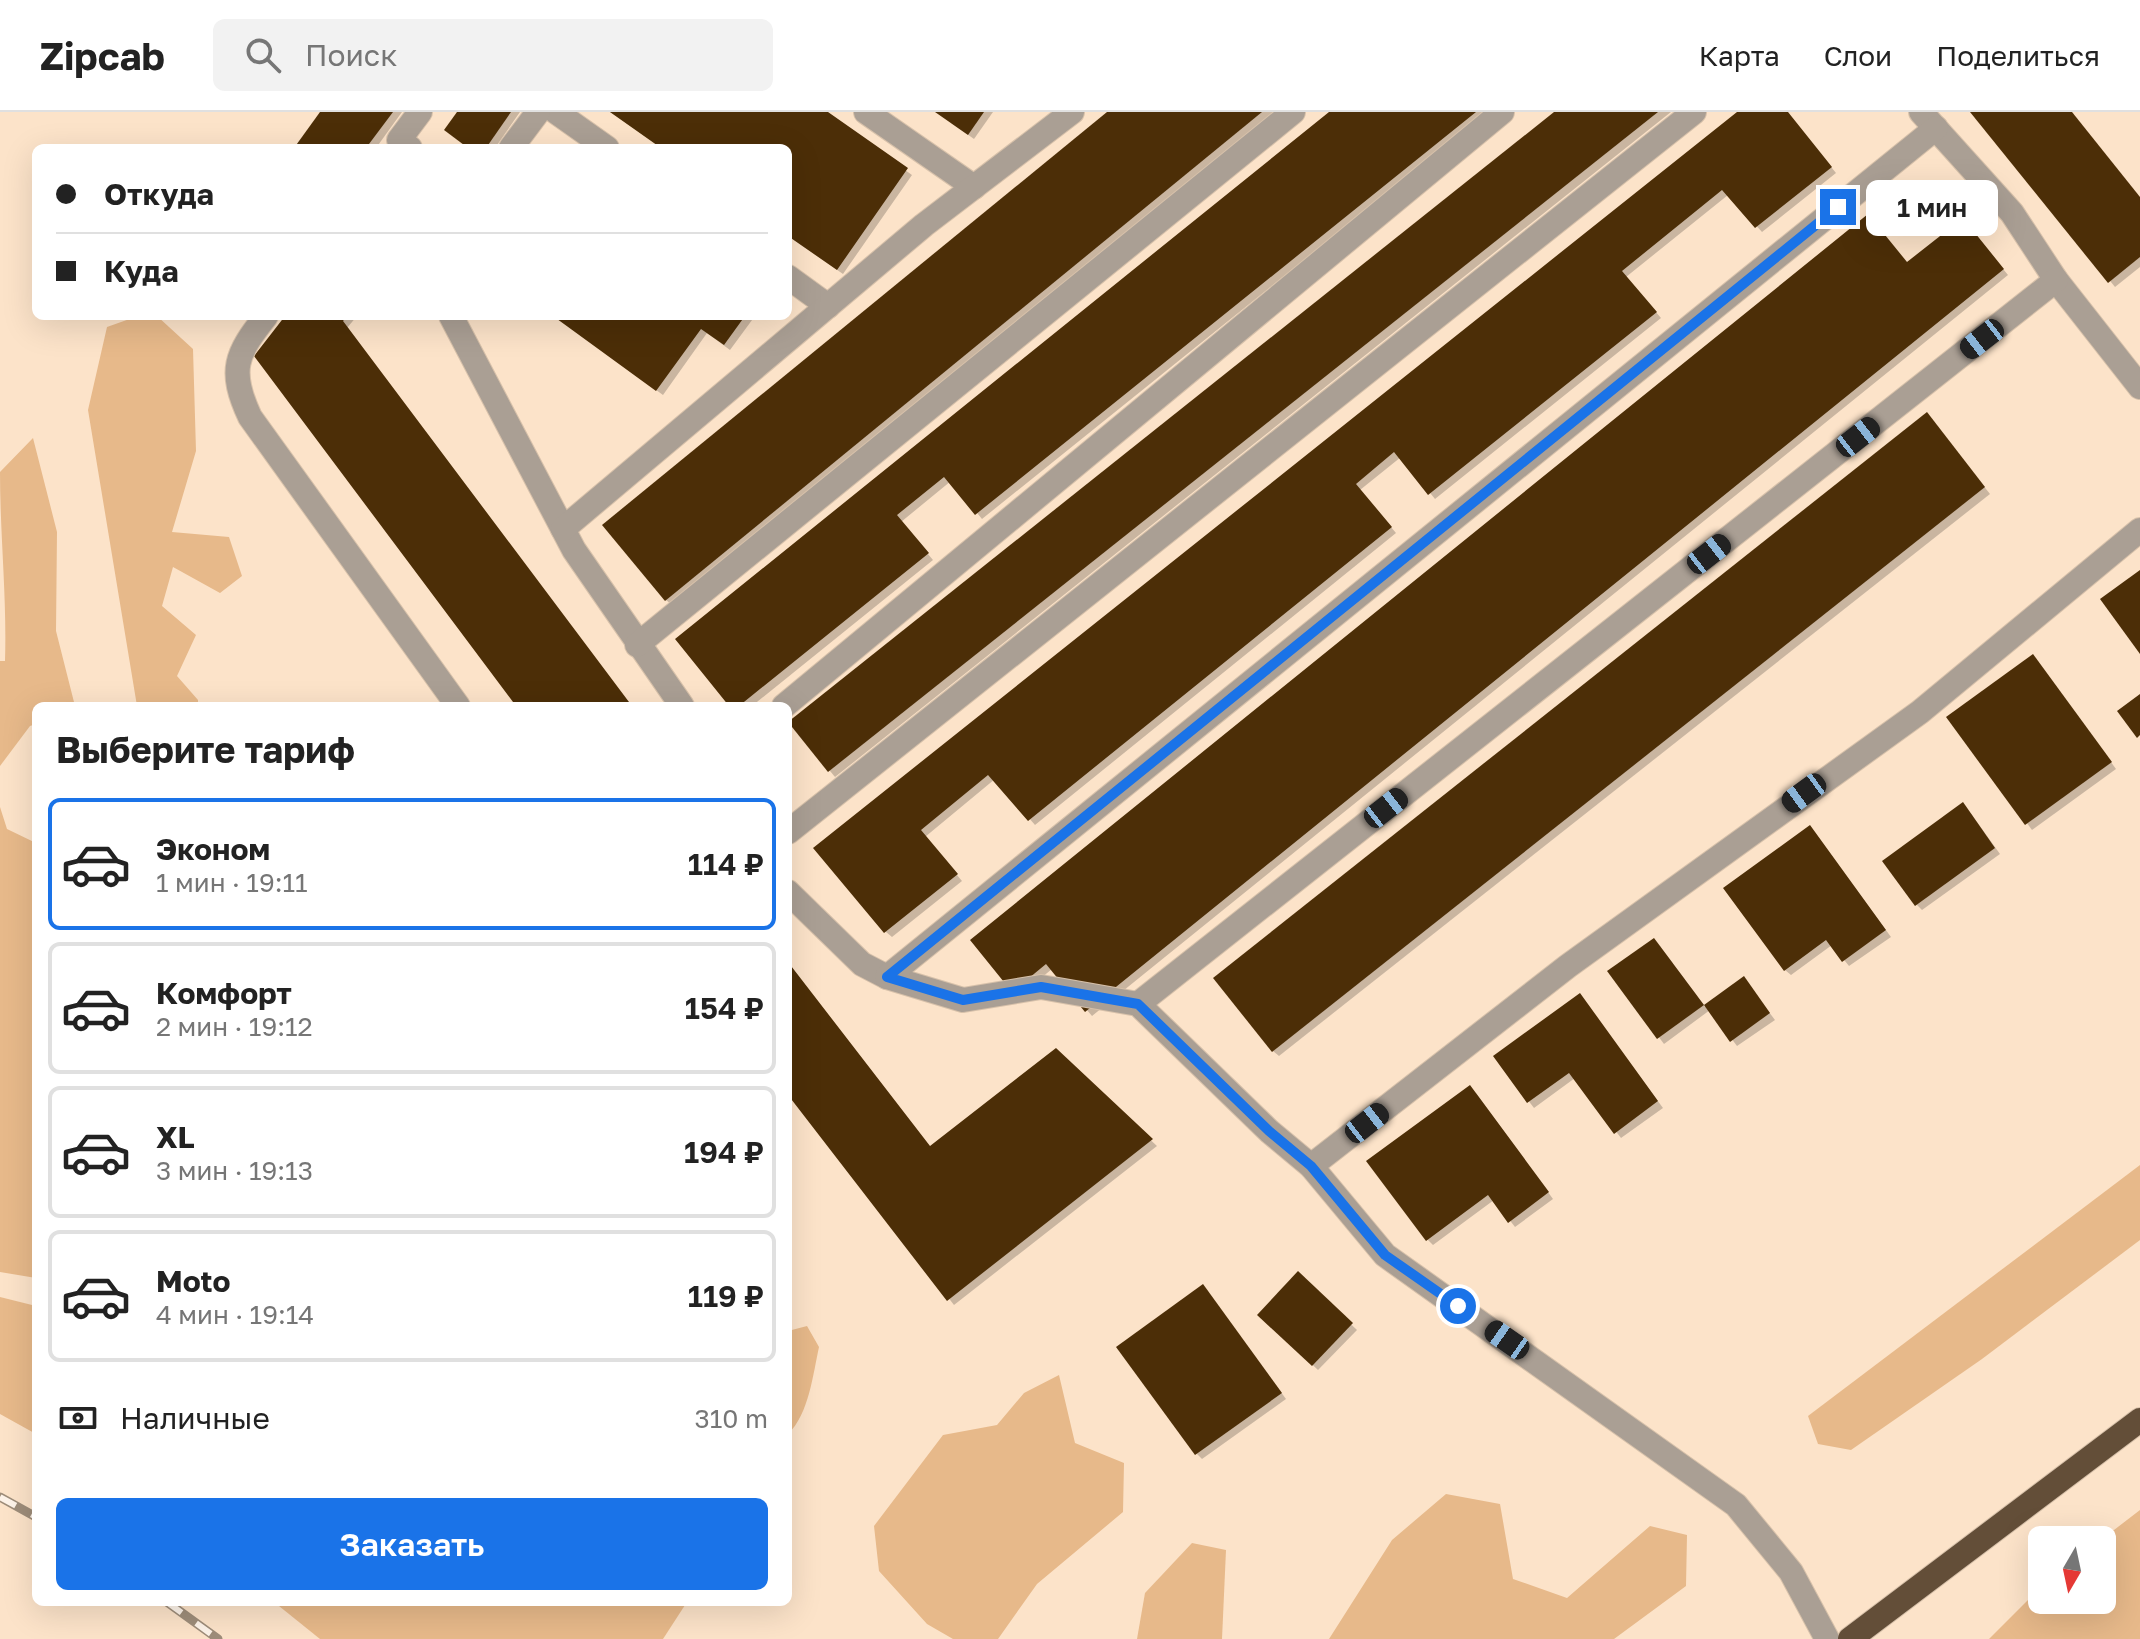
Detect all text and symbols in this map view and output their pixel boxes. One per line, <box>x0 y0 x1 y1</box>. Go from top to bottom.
search box <box>213 19 773 91</box>
text: Zipcab <box>40 33 165 78</box>
icon: search <box>241 33 285 77</box>
text: Поиск <box>305 37 397 73</box>
text: Карта <box>1699 39 1780 72</box>
text: Слои <box>1824 39 1892 72</box>
text: Поделиться <box>1936 39 2100 72</box>
text: Откуда <box>104 176 214 212</box>
callout: 1 мин <box>1866 179 1998 235</box>
route end <box>1820 189 1856 225</box>
text: 1 мин <box>1897 192 1967 223</box>
text: Куда <box>104 253 179 289</box>
car <box>1956 315 2008 363</box>
car <box>1832 413 1884 461</box>
car <box>1683 530 1735 578</box>
text: Выберите тариф <box>56 728 355 771</box>
car <box>1778 769 1830 817</box>
car <box>1360 784 1412 832</box>
icon: car <box>60 828 132 900</box>
text: Эконом <box>156 831 270 867</box>
text: 114 ₽ <box>688 846 764 882</box>
text: 1 мин · 19:11 <box>156 867 308 898</box>
icon: car <box>60 972 132 1044</box>
text: Комфорт <box>156 975 292 1011</box>
text: 154 ₽ <box>685 990 764 1026</box>
text: 2 мин · 19:12 <box>156 1011 313 1042</box>
car <box>1341 1099 1393 1147</box>
icon: car <box>60 1116 132 1188</box>
text: XL <box>156 1119 195 1155</box>
text: 194 ₽ <box>684 1134 764 1170</box>
text: 3 мин · 19:13 <box>156 1155 313 1186</box>
icon: car <box>60 1260 132 1332</box>
text: Moto <box>156 1263 231 1299</box>
text: 119 ₽ <box>688 1278 764 1314</box>
route start <box>1440 1288 1476 1324</box>
text: 4 мин · 19:14 <box>156 1299 314 1330</box>
car <box>1480 1316 1534 1364</box>
icon: cash <box>56 1396 100 1440</box>
text: Наличные <box>120 1400 270 1436</box>
text: 310 m <box>695 1403 768 1434</box>
button: Заказать <box>56 1498 768 1590</box>
north arrow <box>2028 1526 2116 1614</box>
map controls <box>2028 1526 2116 1614</box>

